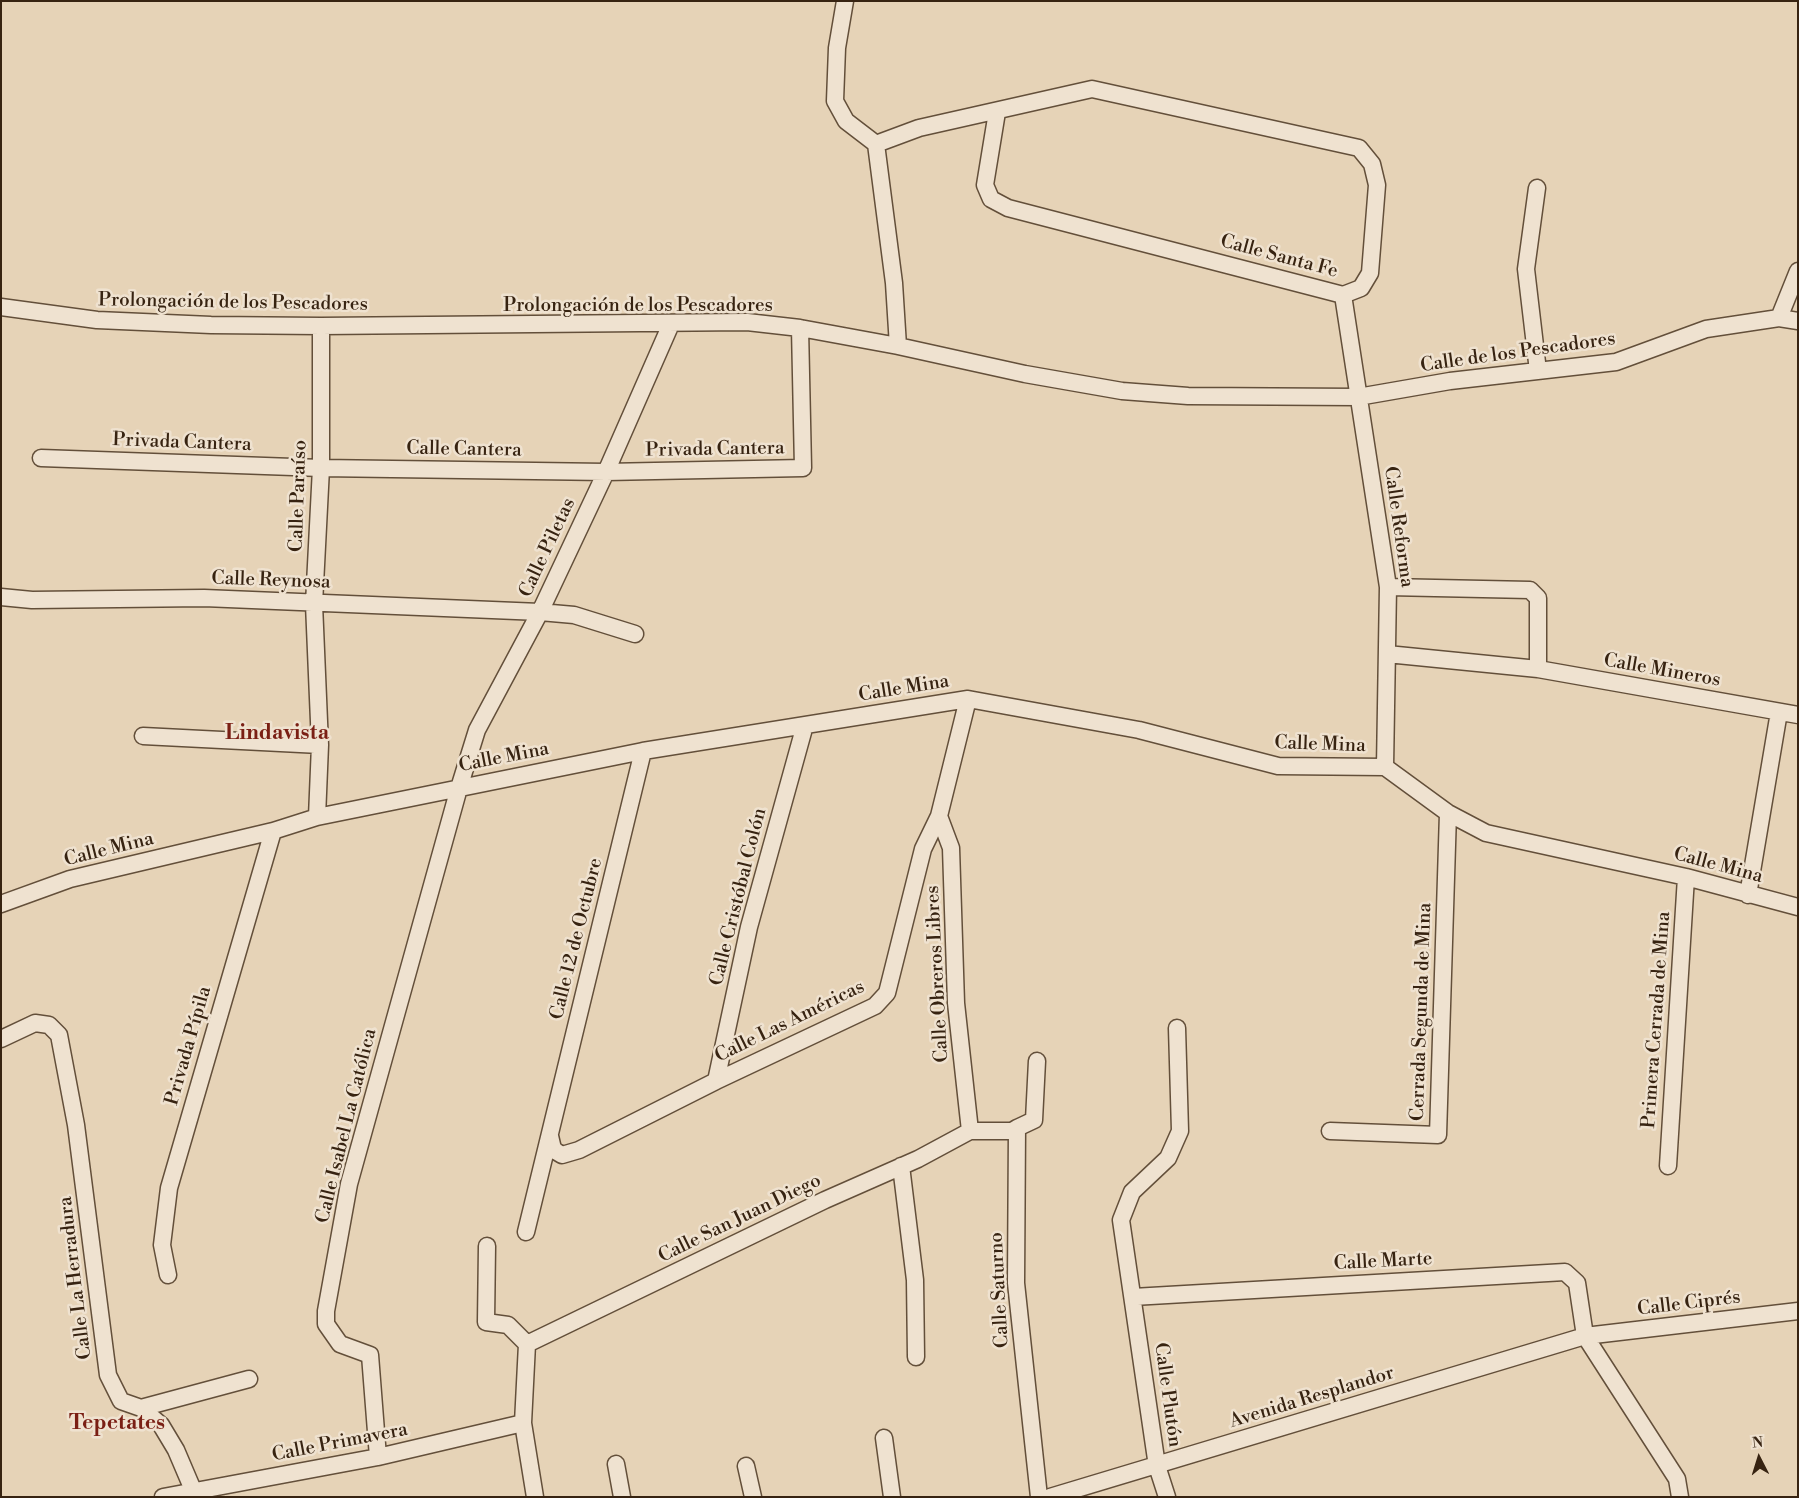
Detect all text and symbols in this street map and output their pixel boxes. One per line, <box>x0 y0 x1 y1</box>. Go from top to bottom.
street label: Calle Santa Fe <box>1218 230 1340 284</box>
street label: Prolongación de los Pescadores <box>98 289 368 317</box>
street label: Prolongación de los Pescadores <box>503 295 773 317</box>
street label: Calle de los Pescadores <box>1419 328 1617 378</box>
street label: Privada Cantera <box>112 429 252 457</box>
street label: Privada Cantera <box>645 437 785 463</box>
street label: Calle Cantera <box>406 438 522 462</box>
street label: Calle Paraíso <box>286 440 312 552</box>
street label: Calle Reforma <box>1378 465 1418 589</box>
street label: Calle Piletas <box>515 495 581 601</box>
street label: Calle Reynosa <box>211 568 331 594</box>
street label: Calle Mineros <box>1602 649 1722 693</box>
street label: Calle Mina <box>857 671 951 707</box>
district label: Lindavista <box>225 721 329 747</box>
street label: Calle Mina <box>1274 732 1366 758</box>
street label: Calle Mina <box>457 738 551 778</box>
street label: Calle Cristóbal Colón <box>706 806 772 988</box>
street label: Calle Mina <box>62 828 156 872</box>
street label: Calle Mina <box>1671 843 1765 889</box>
street label: Calle 12 de Octubre <box>546 856 608 1022</box>
street label: Calle Obreros Libres <box>922 885 954 1063</box>
street label: Cerrada Segunda de Mina <box>1407 902 1437 1122</box>
street label: Primera Cerrada de Mina <box>1638 911 1676 1129</box>
street label: Calle Las Américas <box>712 976 868 1068</box>
street label: Privada Pípila <box>161 984 217 1108</box>
street label: Calle Isabel La Católica <box>312 1026 382 1226</box>
street label: Calle San Juan Diego <box>655 1170 825 1268</box>
street label: Calle La Herradura <box>55 1195 97 1361</box>
street label: Calle Saturno <box>986 1231 1014 1349</box>
street label: Calle Marte <box>1333 1248 1433 1276</box>
street label: Calle Ciprés <box>1636 1286 1742 1322</box>
street label: Calle Plutón <box>1148 1341 1186 1449</box>
street label: Avenida Resplandor <box>1227 1362 1397 1434</box>
district label: Tepetates <box>69 1411 165 1437</box>
street label: Calle Primavera <box>270 1419 410 1467</box>
north arrow <box>1734 1433 1784 1483</box>
text: N <box>1751 1434 1764 1453</box>

